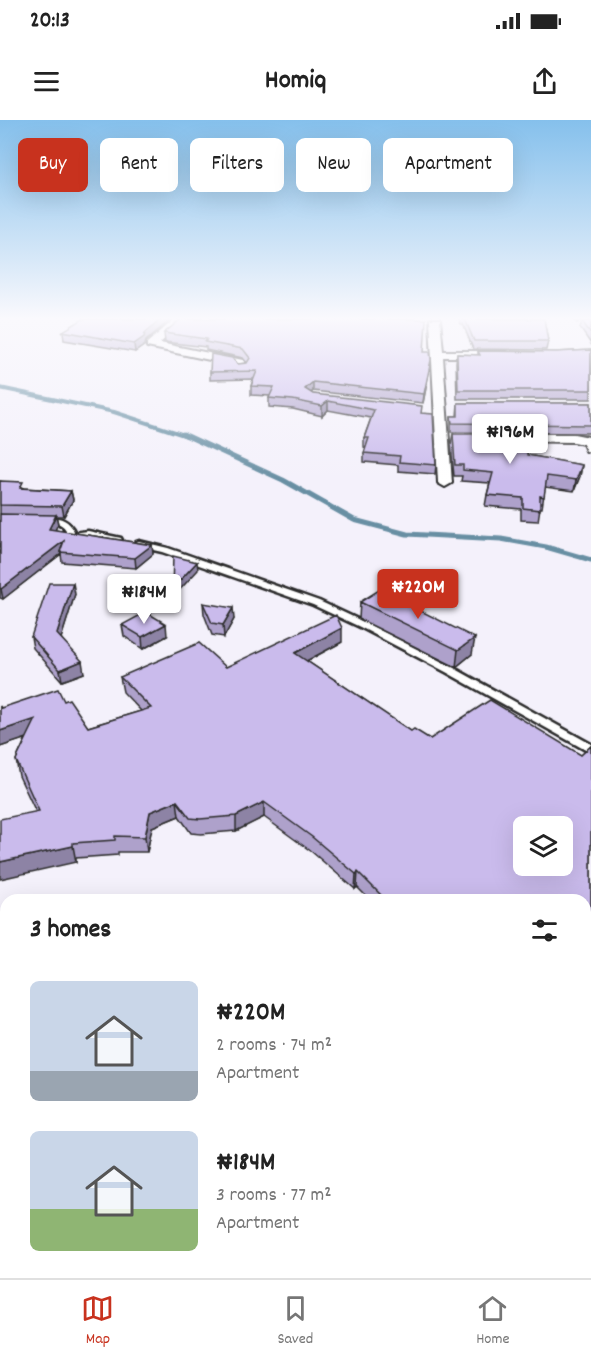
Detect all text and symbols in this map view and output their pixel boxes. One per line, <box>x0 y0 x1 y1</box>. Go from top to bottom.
text: 20:13 <box>30 6 70 37</box>
text: Homiq <box>265 62 326 101</box>
icon: menu <box>30 65 63 98</box>
icon: share <box>528 65 561 98</box>
chip: Buy <box>18 138 88 192</box>
chip: Rent <box>100 138 178 192</box>
chip: Filters <box>190 138 284 192</box>
chip: New <box>296 138 371 192</box>
chip: Apartment <box>383 138 513 192</box>
pin: ₦196M <box>468 414 552 465</box>
text: ₦196M <box>486 419 534 447</box>
pin: ₦220M <box>376 569 460 620</box>
pin: ₦184M <box>102 574 186 625</box>
text: ₦220M <box>391 574 445 602</box>
text: ₦184M <box>121 579 167 607</box>
map controls <box>513 816 573 876</box>
button: layers <box>513 816 573 876</box>
text: 3 homes <box>30 912 111 949</box>
icon: filters <box>528 914 561 947</box>
text: ₦220M <box>216 995 285 1032</box>
icon: home <box>78 1005 150 1077</box>
text: 2 rooms · 74 m² <box>216 1032 332 1060</box>
text: Apartment <box>216 1060 299 1088</box>
text: ₦184M <box>216 1145 275 1182</box>
icon: home <box>78 1155 150 1227</box>
text: 3 rooms · 77 m² <box>216 1182 332 1210</box>
text: Apartment <box>216 1210 299 1238</box>
tab: Map <box>81 1292 114 1351</box>
tab: Saved <box>277 1292 313 1351</box>
tab: Home <box>476 1292 510 1351</box>

